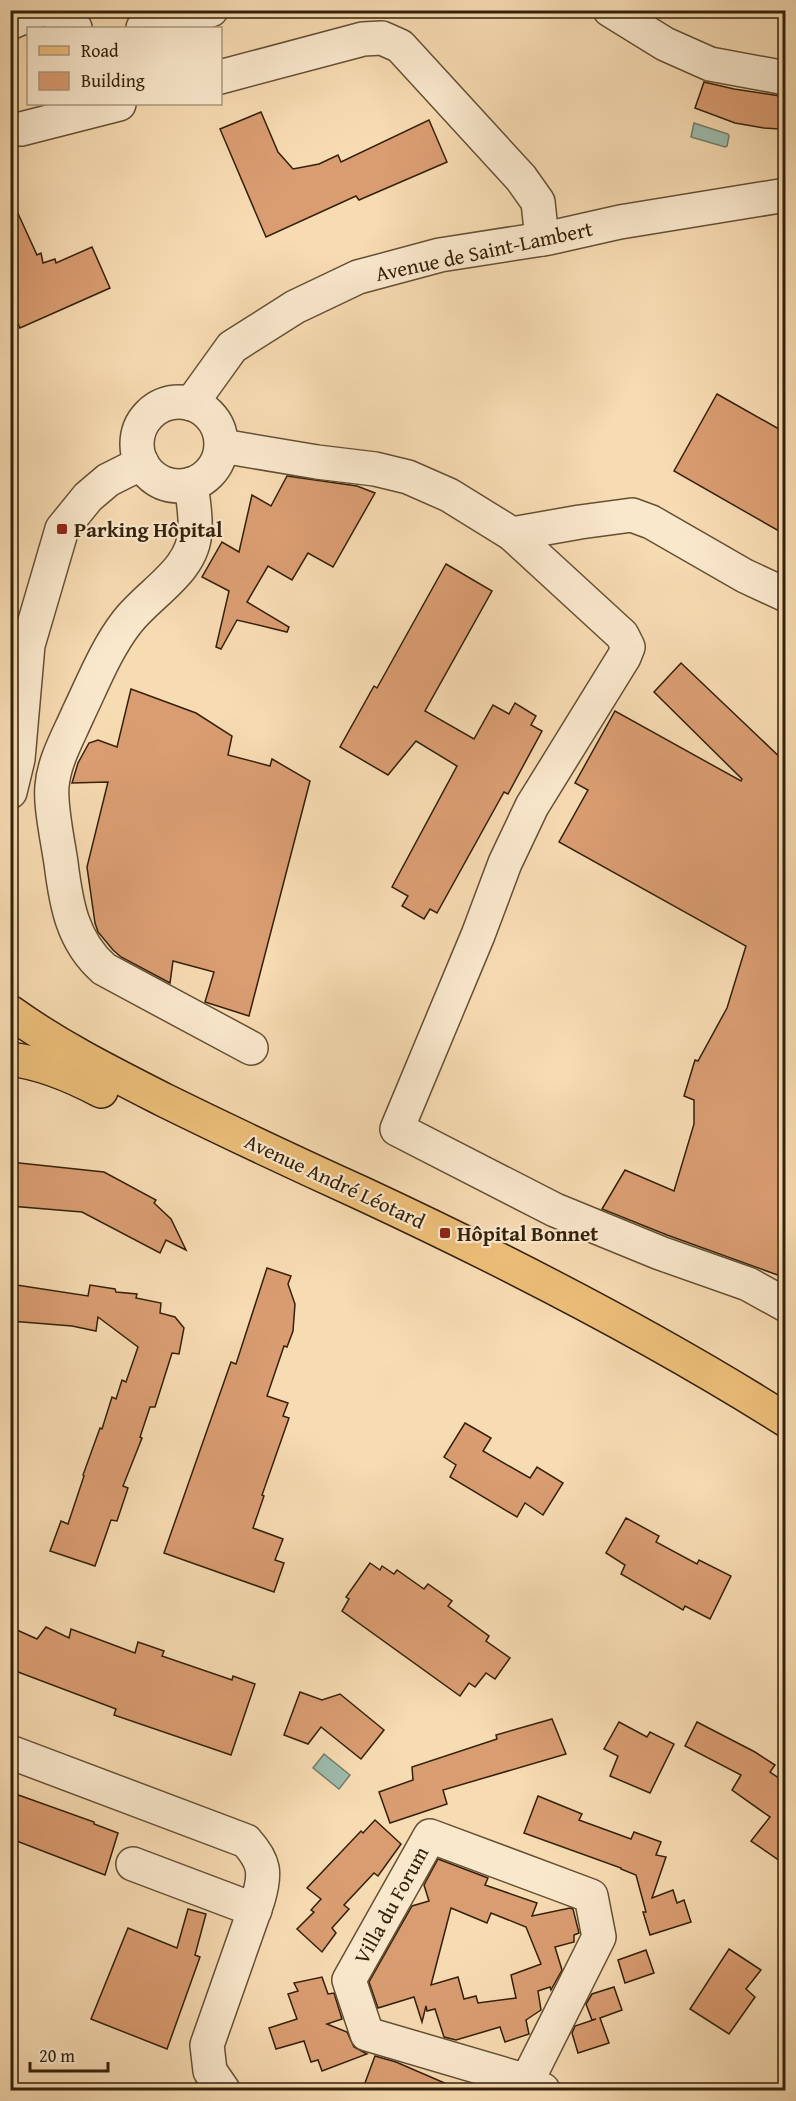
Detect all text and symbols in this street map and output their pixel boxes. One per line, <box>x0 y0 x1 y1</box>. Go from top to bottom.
legend <box>27 27 222 105</box>
text: Road <box>81 37 119 64</box>
text: Building <box>81 67 145 94</box>
street label: Avenue de Saint-Lambert <box>372 213 596 289</box>
place label: Parking Hôpital <box>74 514 223 545</box>
marker: Parking Hôpital <box>55 522 69 536</box>
street label: Avenue André Léotard <box>240 1126 431 1237</box>
place label: Hôpital Bonnet <box>457 1218 598 1249</box>
marker: Hôpital Bonnet <box>438 1226 452 1240</box>
street label: Villa du Forum <box>346 1840 436 1970</box>
scale bar <box>30 2035 108 2073</box>
text: 20 m <box>39 2042 75 2069</box>

